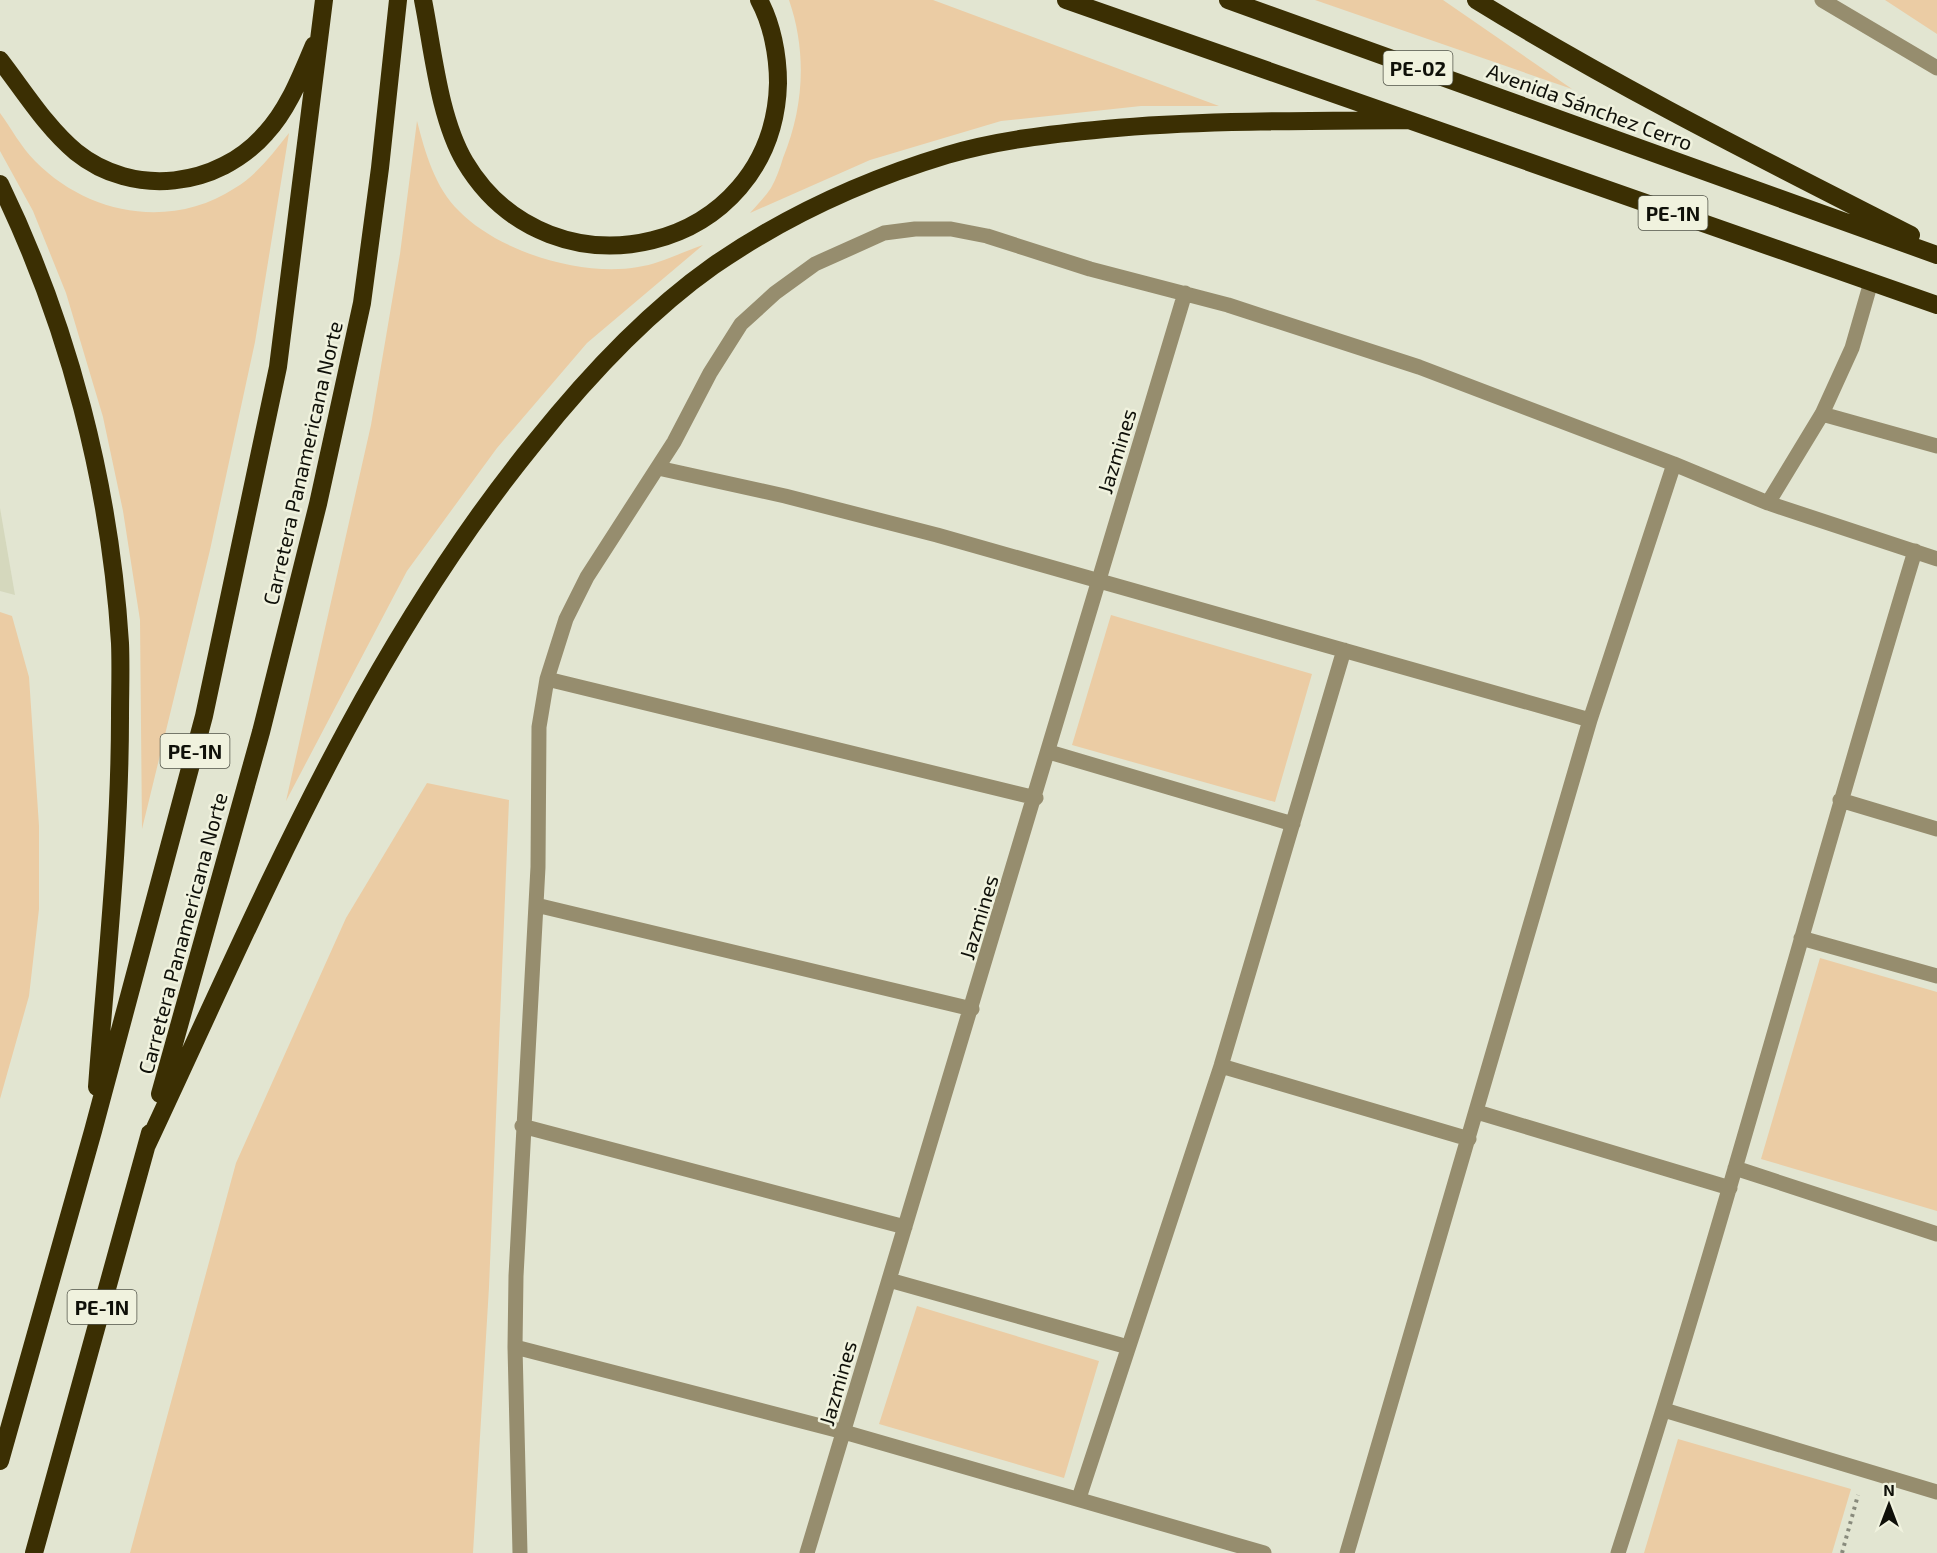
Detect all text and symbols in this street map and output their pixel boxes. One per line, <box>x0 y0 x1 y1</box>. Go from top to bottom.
road number: PE-02 <box>1384 51 1452 85</box>
street label: Avenida Sánchez Cerro <box>1484 57 1696 155</box>
road number: PE-1N <box>1638 196 1708 230</box>
street label: Carretera Panamericana Norte <box>257 319 347 607</box>
street label: Jazmines <box>1091 406 1141 496</box>
road number: PE-1N <box>160 734 230 768</box>
street label: Carretera Panamericana Norte <box>132 789 232 1077</box>
street label: Jazmines <box>953 872 1003 962</box>
road number: PE-1N <box>68 1290 136 1324</box>
street label: Jazmines <box>813 1338 861 1428</box>
north arrow <box>1859 1475 1919 1535</box>
text: N <box>1883 1480 1895 1499</box>

